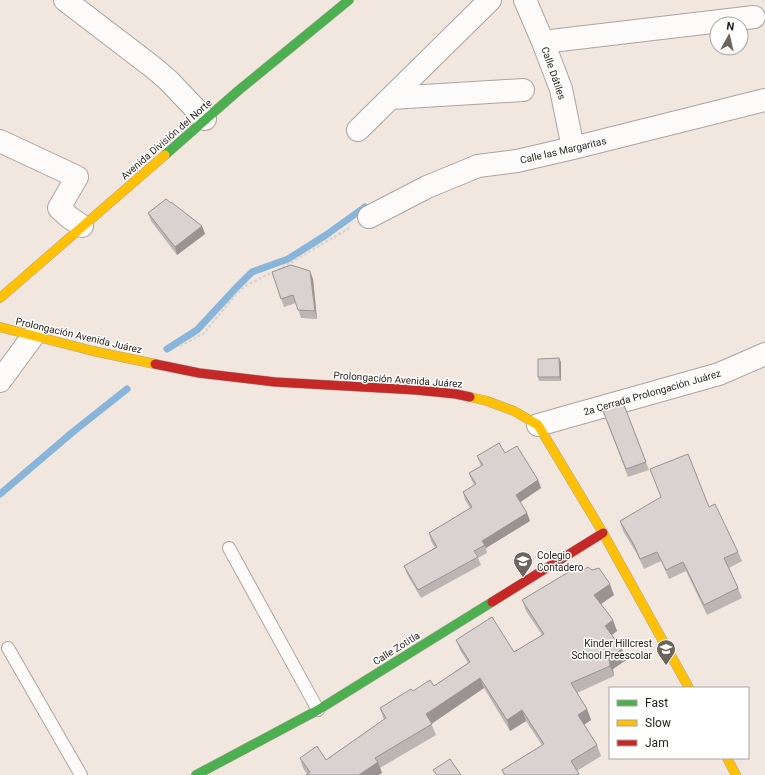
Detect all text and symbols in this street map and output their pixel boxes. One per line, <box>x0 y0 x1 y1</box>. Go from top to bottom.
north arrow <box>709 16 749 56</box>
text: N <box>726 20 735 34</box>
street label: Calle Dátiles <box>539 45 568 101</box>
street label: Avenida División del Norte <box>119 97 214 182</box>
street label: Calle las Margaritas <box>519 135 607 166</box>
street label: Prolongación Avenida Juárez <box>15 316 143 355</box>
street label: 2a Cerrada Prolongación Juárez <box>582 368 722 417</box>
street label: Prolongación Avenida Juárez <box>333 370 463 389</box>
school or university icon: Colegio Contadero <box>512 550 534 578</box>
place label: Colegio Contadero <box>537 550 584 573</box>
street label: Calle Zotitla <box>371 630 422 667</box>
place label: Kinder Hillcrest School Preescolar <box>571 638 653 661</box>
school or university icon: Kinder Hillcrest School Preescolar <box>655 638 677 666</box>
legend <box>609 687 749 759</box>
text: Fast <box>645 696 668 710</box>
text: Slow <box>645 716 671 730</box>
text: Jam <box>645 736 669 750</box>

